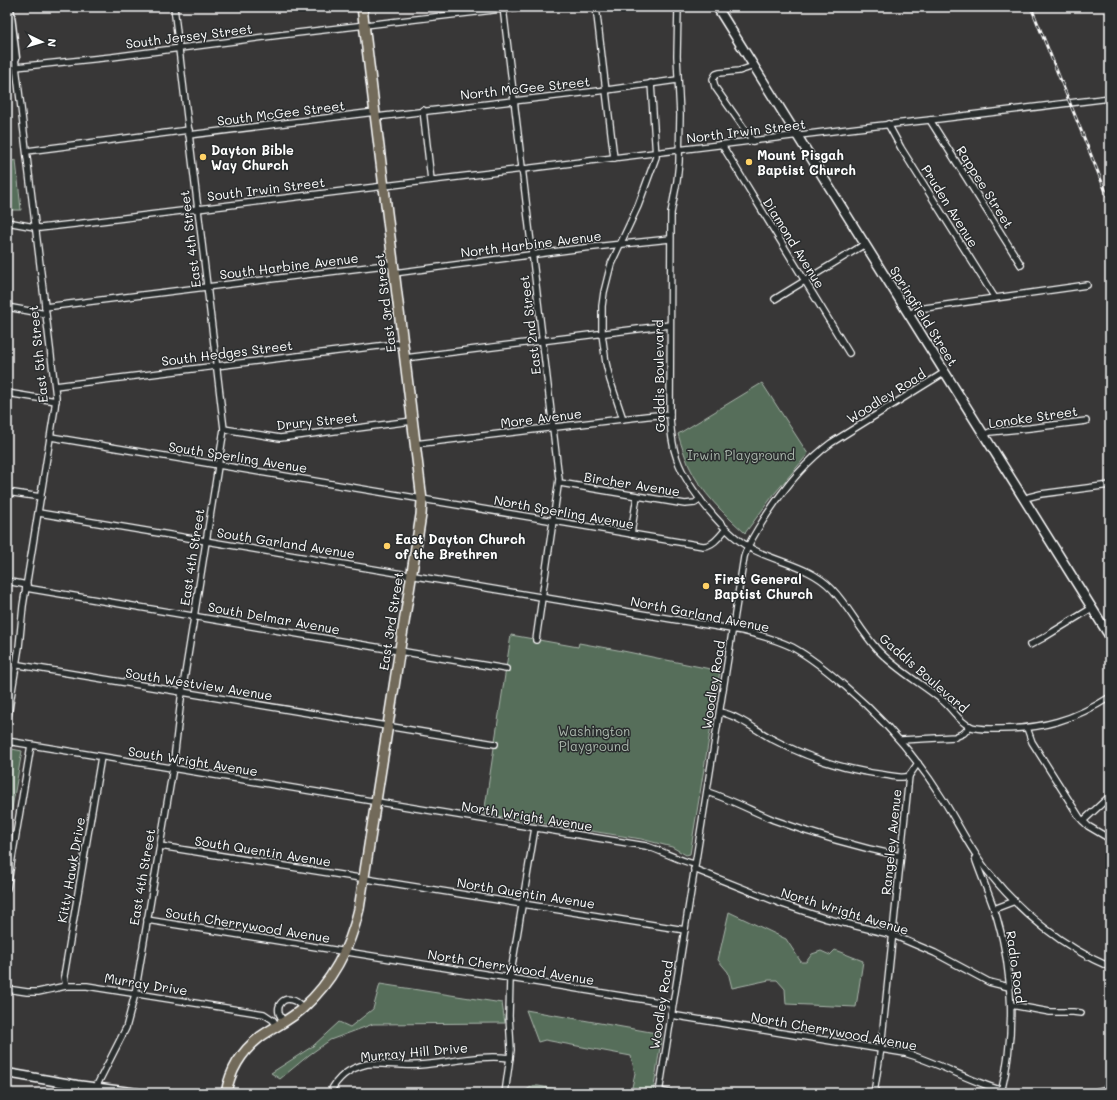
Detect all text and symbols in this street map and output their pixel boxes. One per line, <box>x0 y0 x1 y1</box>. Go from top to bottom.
street label: South Jersey Street <box>124 19 254 52</box>
north arrow <box>22 22 62 62</box>
text: N <box>45 38 60 48</box>
street label: North McGee Street <box>459 72 591 103</box>
street label: South McGee Street <box>216 96 346 129</box>
street label: North Irwin Street <box>685 115 807 146</box>
place label: Dayton Bible Way Church <box>211 141 294 174</box>
street label: Rappee Street <box>953 142 1018 231</box>
place label: Mount Pisgah Baptist Church <box>757 146 856 178</box>
marker: Dayton Bible Way Church <box>198 152 208 162</box>
marker: Mount Pisgah Baptist Church <box>744 157 754 167</box>
street label: Pruden Avenue <box>918 161 983 250</box>
street label: South Irwin Street <box>206 173 326 204</box>
street label: East 4th Street <box>175 189 204 289</box>
street label: Diamond Avenue <box>760 194 829 291</box>
street label: North Harbine Avenue <box>460 226 602 261</box>
street label: South Harbine Avenue <box>218 249 359 282</box>
street label: East 3rd Street <box>370 252 399 354</box>
street label: Springfield Street <box>887 263 962 369</box>
street label: East 2nd Street <box>515 274 544 376</box>
street label: East 5th Street <box>24 304 51 404</box>
street label: Gaddis Boulevard <box>649 320 668 432</box>
street label: South Hedges Street <box>160 336 294 369</box>
street label: Woodley Road <box>843 365 928 427</box>
street label: Lonoke Street <box>987 402 1079 431</box>
street label: More Avenue <box>499 404 583 431</box>
street label: Drury Street <box>276 408 359 433</box>
street label: South Sperling Avenue <box>167 437 309 476</box>
park label: Irwin Playground <box>687 446 795 463</box>
street label: Bircher Avenue <box>583 468 681 500</box>
street label: North Sperling Avenue <box>493 491 636 532</box>
street label: East 4th Street <box>175 507 208 607</box>
street label: South Garland Avenue <box>216 523 356 562</box>
place label: East Dayton Church of the Brethren <box>395 530 526 562</box>
marker: East Dayton Church of the Brethren <box>382 541 392 551</box>
street label: East 3rd Street <box>374 570 407 671</box>
place label: First General Baptist Church <box>714 570 813 602</box>
marker: First General Baptist Church <box>701 581 711 591</box>
street label: North Garland Avenue <box>629 592 771 635</box>
street label: South Delmar Avenue <box>207 598 341 637</box>
street label: Gaddis Boulevard <box>876 629 972 716</box>
street label: Woodley Road <box>697 639 728 731</box>
street label: South Westview Avenue <box>124 663 274 704</box>
park label: Washington Playground <box>558 722 630 754</box>
street label: South Wright Avenue <box>127 742 259 779</box>
street label: Rangeley Avenue <box>876 788 905 896</box>
street label: North Wright Avenue <box>460 797 594 834</box>
street label: Kitty Hawk Drive <box>53 816 88 924</box>
street label: East 4th Street <box>125 827 158 927</box>
street label: South Quentin Avenue <box>194 831 333 870</box>
street label: North Quentin Avenue <box>456 873 596 912</box>
street label: North Wright Avenue <box>779 883 911 938</box>
street label: South Cherrywood Avenue <box>164 903 332 946</box>
street label: Radio Road <box>1003 930 1030 1004</box>
street label: North Cherrywood Avenue <box>427 945 596 988</box>
street label: Woodley Road <box>645 959 676 1051</box>
street label: Murray Drive <box>103 969 189 998</box>
street label: North Cherrywood Avenue <box>750 1008 919 1054</box>
street label: Murray Hill Drive <box>359 1038 468 1065</box>

